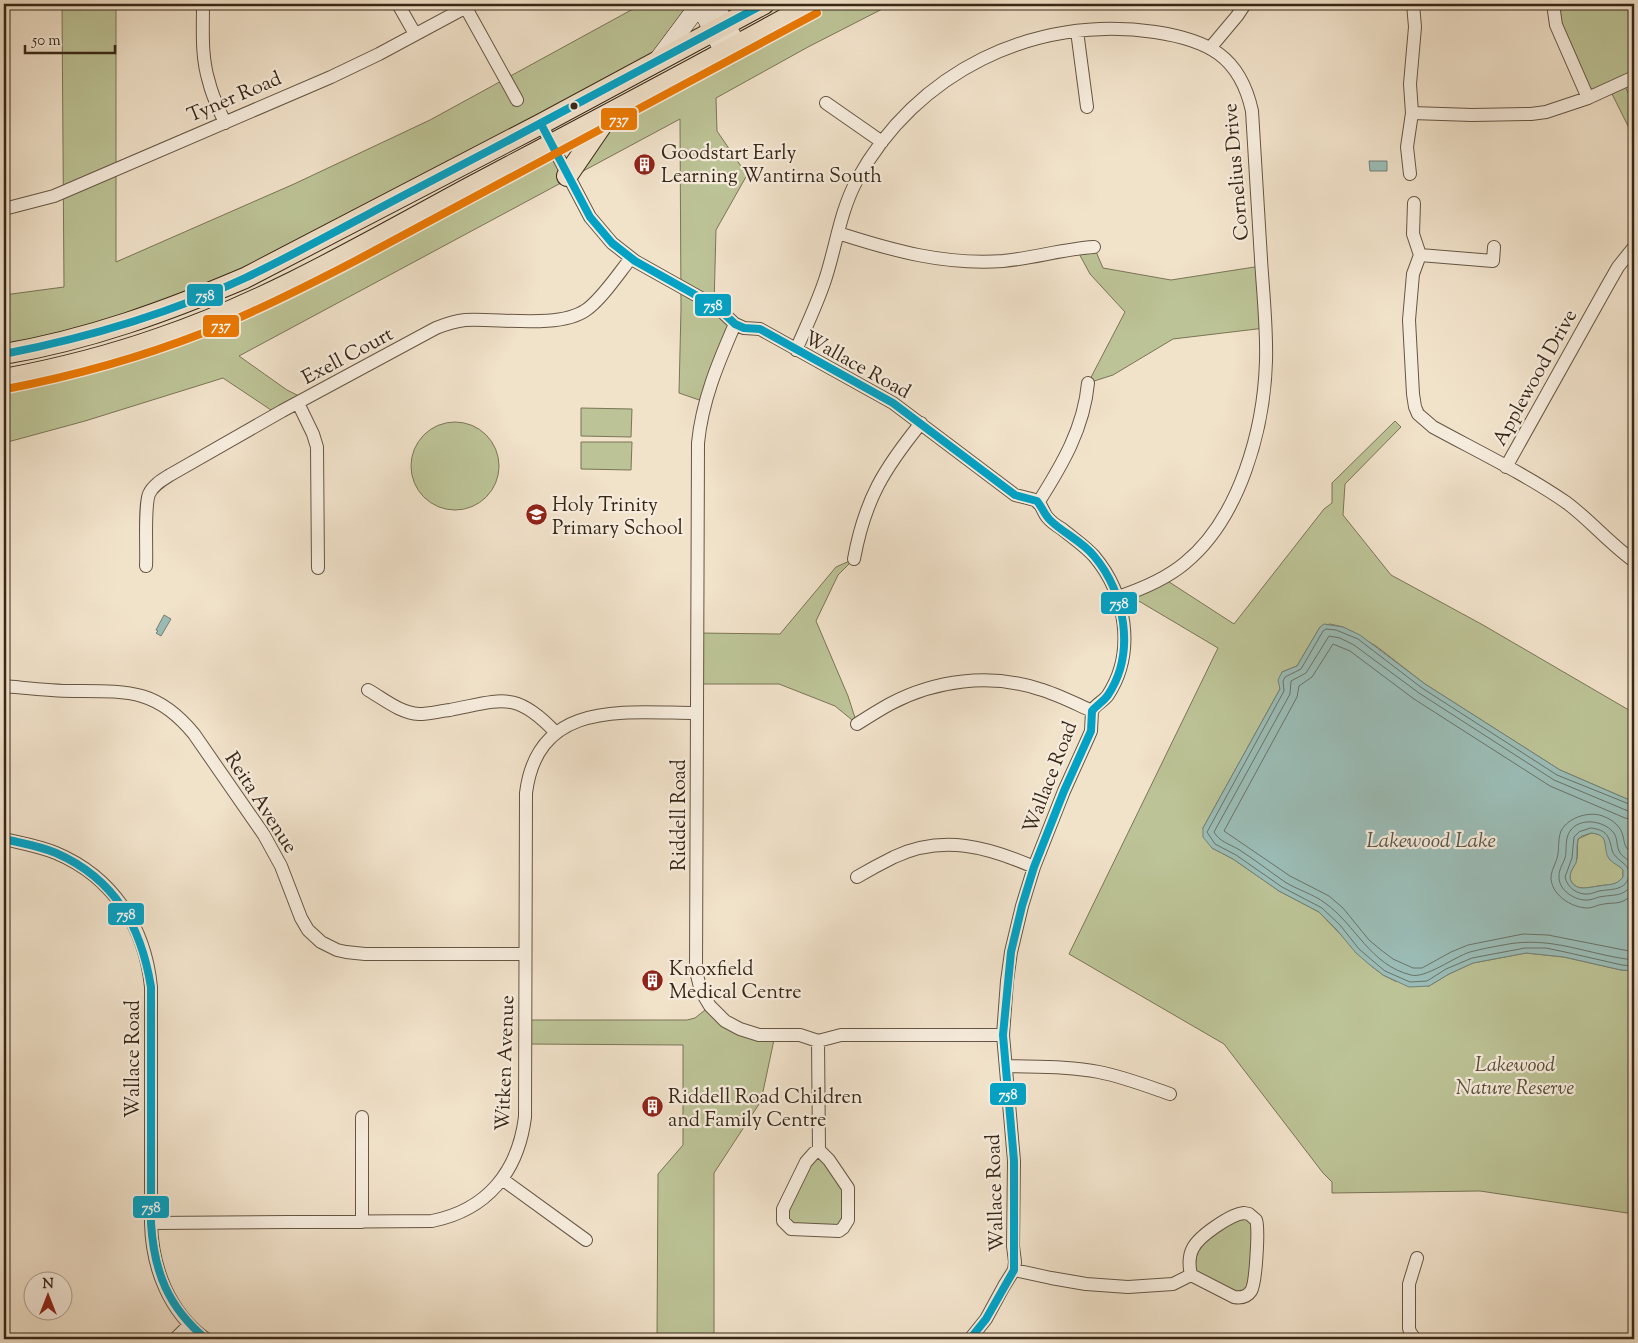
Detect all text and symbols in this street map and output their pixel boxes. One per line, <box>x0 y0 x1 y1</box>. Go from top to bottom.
scale bar <box>25 22 115 54</box>
text: 50 m <box>31 31 61 52</box>
street label: Tyner Road <box>183 65 287 131</box>
unlabelled marker <box>569 101 579 111</box>
street label: Cornelius Drive <box>1217 102 1258 242</box>
line badge: 737 <box>600 107 638 131</box>
text: 737 <box>609 111 630 131</box>
place label: Goodstart Early Learning Wantirna South <box>661 140 882 192</box>
building icon: Goodstart Early Learning Wantirna South <box>633 152 657 176</box>
line badge: 758 <box>186 283 224 307</box>
text: 758 <box>196 287 214 307</box>
line badge: 758 <box>694 293 732 317</box>
text: 758 <box>704 297 722 317</box>
street label: Applewood Drive <box>1487 305 1586 452</box>
line badge: 737 <box>202 314 240 338</box>
text: 737 <box>211 317 232 337</box>
street label: Exell Court <box>297 321 399 393</box>
street label: Wallace Road <box>798 325 915 407</box>
place label: Holy Trinity Primary School <box>552 492 684 544</box>
school or university icon: Holy Trinity Primary School <box>524 503 548 527</box>
line badge: 758 <box>1100 591 1138 615</box>
text: 758 <box>1110 595 1128 615</box>
street label: Wallace Road <box>1017 718 1086 838</box>
street label: Reita Avenue <box>216 747 304 860</box>
street label: Riddell Road <box>666 759 695 871</box>
water label: Lakewood Lake <box>1366 827 1496 857</box>
line badge: 758 <box>107 902 145 926</box>
text: 758 <box>117 906 135 926</box>
place label: Knoxfield Medical Centre <box>669 956 802 1008</box>
building icon: Knoxfield Medical Centre <box>641 968 665 992</box>
street label: Witken Avenue <box>490 995 523 1132</box>
street label: Wallace Road <box>120 1000 149 1118</box>
park label: Lakewood Nature Reserve <box>1456 1052 1574 1104</box>
line badge: 758 <box>989 1082 1027 1106</box>
place label: Riddell Road Children and Family Centre <box>668 1084 863 1136</box>
text: 758 <box>999 1086 1017 1106</box>
building icon: Riddell Road Children and Family Centre <box>640 1095 664 1119</box>
street label: Wallace Road <box>980 1133 1013 1252</box>
line badge: 758 <box>132 1195 170 1219</box>
text: 758 <box>142 1199 160 1219</box>
north arrow <box>22 1270 72 1320</box>
text: N <box>42 1275 54 1295</box>

